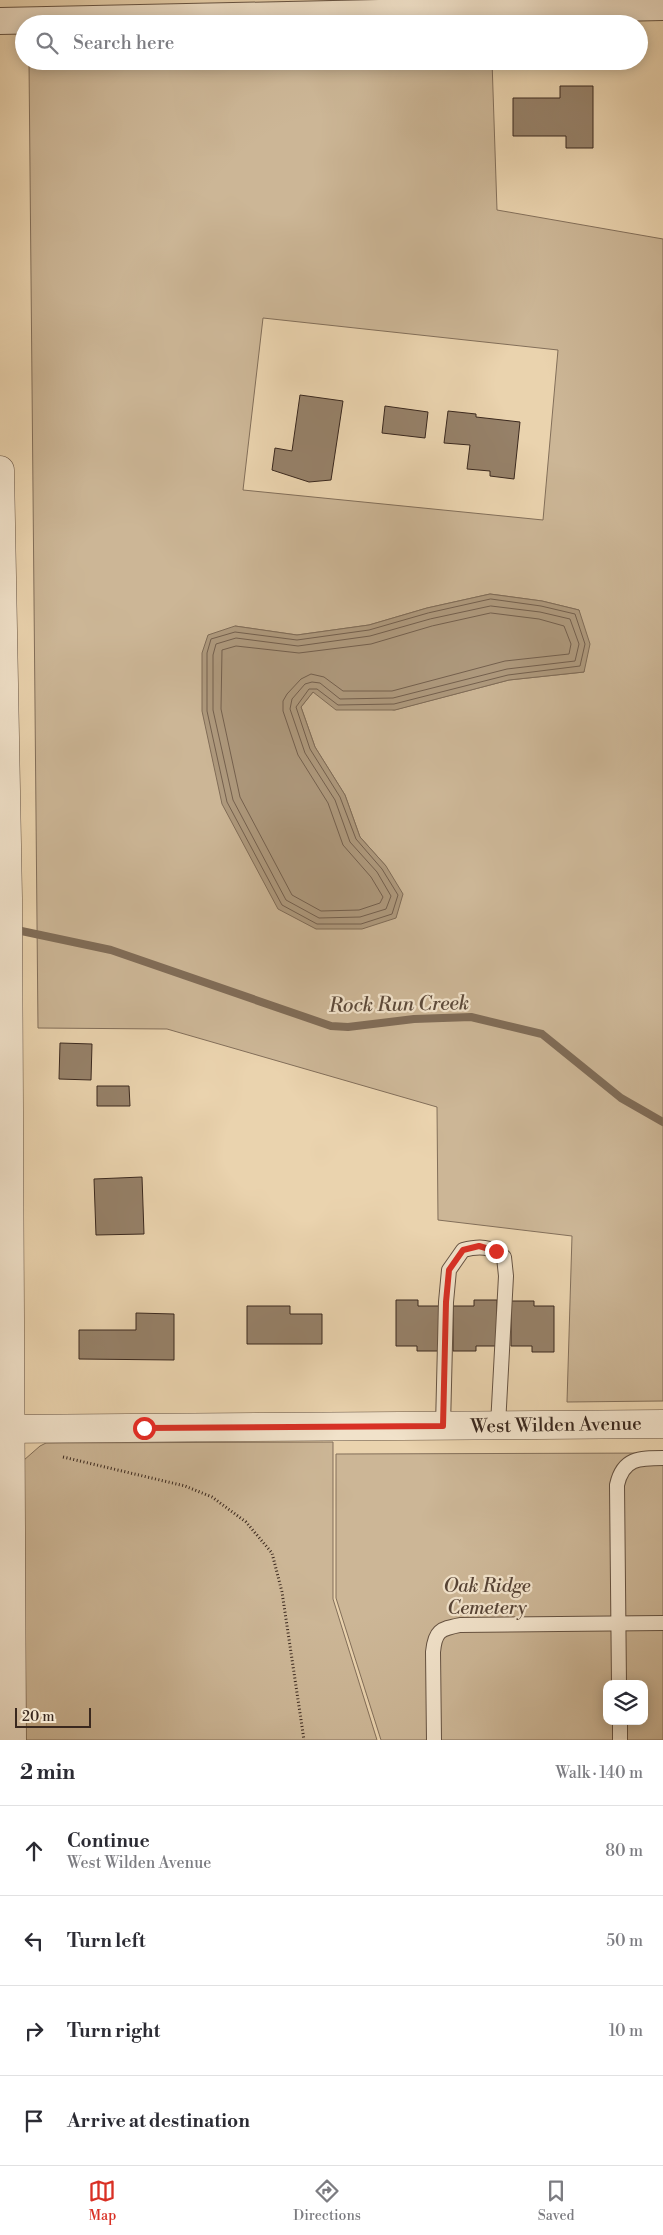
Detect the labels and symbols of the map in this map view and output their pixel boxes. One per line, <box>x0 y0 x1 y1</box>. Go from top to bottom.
water label: Rock Run Creek <box>328 991 469 1019</box>
route end <box>485 1240 508 1263</box>
street label: West Wilden Avenue <box>469 1412 642 1439</box>
route start <box>133 1417 156 1440</box>
park label: Oak Ridge Cemetery <box>443 1574 531 1620</box>
scale bar <box>15 1705 91 1728</box>

